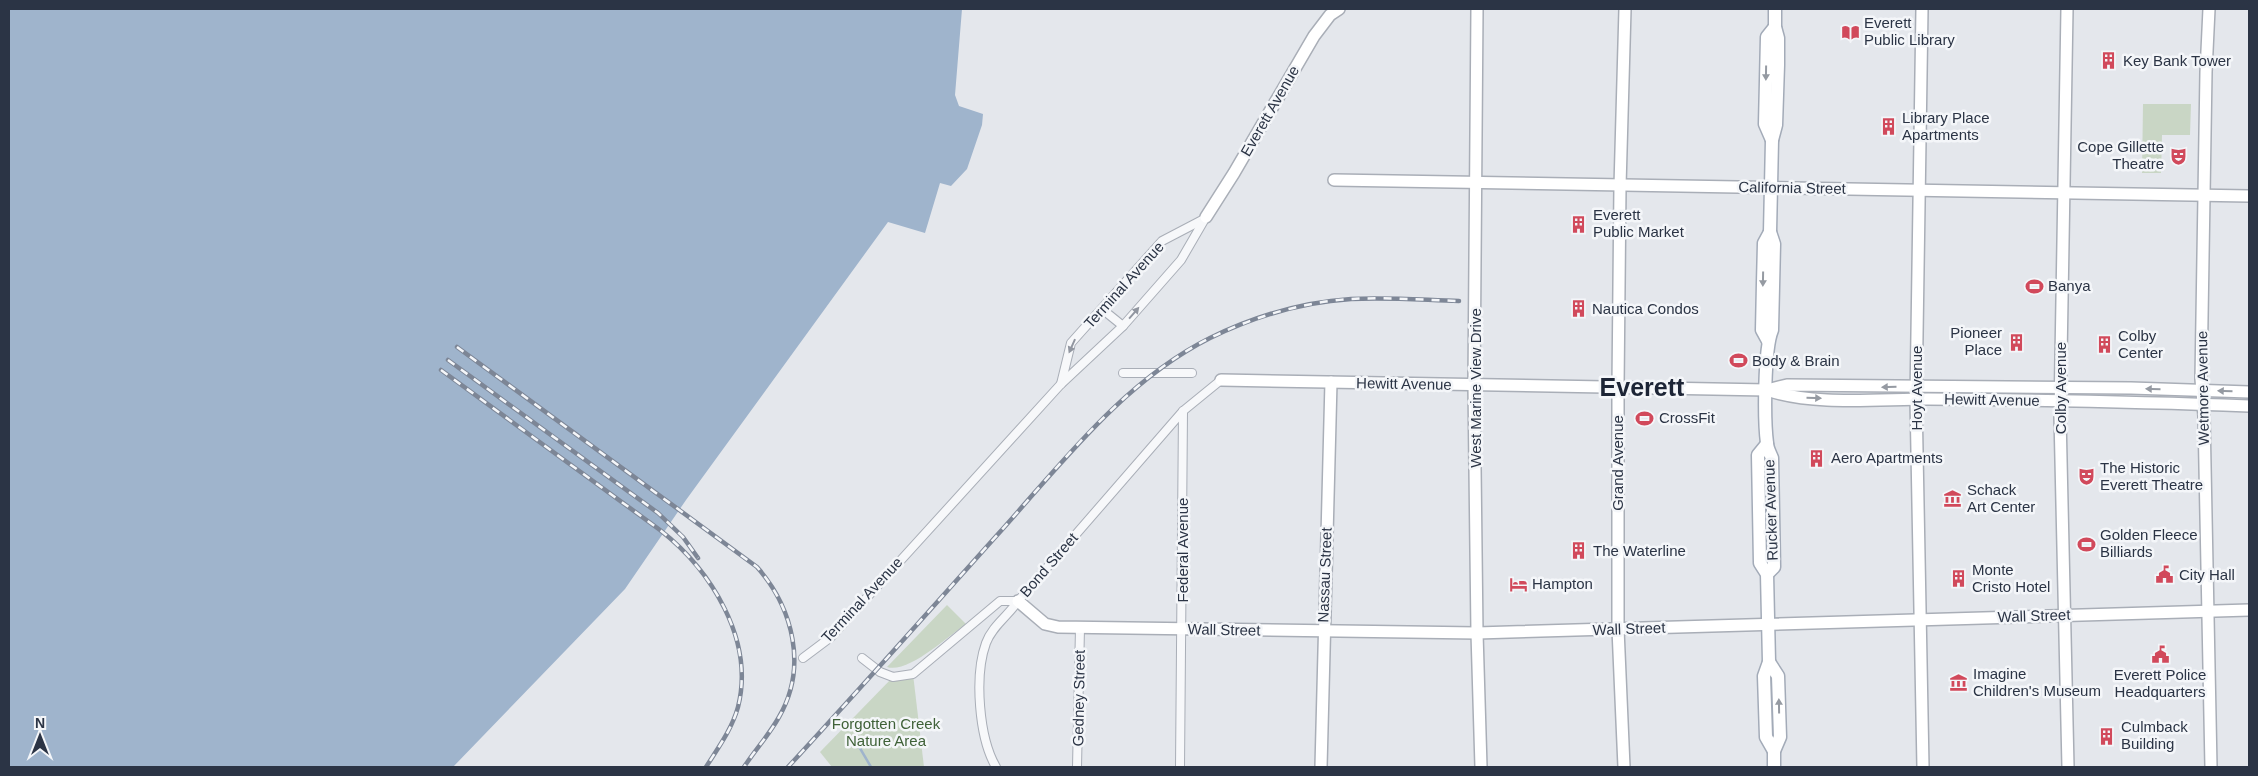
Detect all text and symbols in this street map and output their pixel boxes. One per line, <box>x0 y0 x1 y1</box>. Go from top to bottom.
place label: Everett Public Library <box>1864 14 1955 48</box>
library icon: Everett Public Library <box>1840 22 1860 42</box>
building icon: Key Bank Tower <box>2099 51 2119 71</box>
place label: Key Bank Tower <box>2123 52 2231 69</box>
street label: Everett Avenue <box>1237 63 1302 159</box>
one-way arrow <box>1762 65 1770 81</box>
place label: Library Place Apartments <box>1902 109 1990 143</box>
building icon: Library Place Apartments <box>1878 117 1898 137</box>
place label: Cope Gillette Theatre <box>2077 138 2164 172</box>
theatre icon: Cope Gillette Theatre <box>2168 146 2188 166</box>
street label: California Street <box>1738 178 1847 197</box>
place label: Everett Public Market <box>1593 206 1685 240</box>
building icon: Everett Public Market <box>1569 214 1589 234</box>
street label: Terminal Avenue <box>1080 238 1167 331</box>
one-way arrow <box>1759 271 1767 287</box>
sports icon: Banya <box>2024 276 2044 296</box>
place label: Banya <box>2048 277 2091 294</box>
building icon: Nautica Condos <box>1568 299 1588 319</box>
place label: Nautica Condos <box>1592 300 1699 317</box>
one-way arrow <box>1128 308 1140 320</box>
street label: West Marine View Drive <box>1467 308 1484 468</box>
place label: Pioneer Place <box>1950 324 2002 358</box>
place label: Colby Center <box>2118 327 2163 361</box>
street label: Wetmore Avenue <box>2193 331 2212 445</box>
building icon: Pioneer Place <box>2006 332 2026 352</box>
building icon: Colby Center <box>2094 335 2114 355</box>
one-way arrow <box>1068 339 1076 353</box>
street label: Colby Avenue <box>2052 342 2069 434</box>
street label: Hoyt Avenue <box>1908 346 1925 430</box>
sports icon: Body & Brain <box>1728 351 1748 371</box>
place label: Body & Brain <box>1752 352 1840 369</box>
district label: Everett <box>1600 373 1685 401</box>
street label: Hewitt Avenue <box>1356 374 1452 393</box>
one-way arrow <box>1881 383 1897 391</box>
one-way arrow <box>2145 384 2161 392</box>
one-way arrow <box>2217 387 2233 395</box>
street label: Hewitt Avenue <box>1944 390 2040 409</box>
one-way arrow <box>1806 394 1822 402</box>
sports icon: CrossFit <box>1635 408 1655 428</box>
place label: CrossFit <box>1659 409 1716 426</box>
street label: Grand Avenue <box>1609 415 1626 511</box>
building icon: Aero Apartments <box>1807 448 1827 468</box>
place label: Aero Apartments <box>1831 449 1943 466</box>
street label: Rucker Avenue <box>1760 459 1781 561</box>
place label: The Historic Everett Theatre <box>2100 459 2203 493</box>
theatre icon: The Historic Everett Theatre <box>2076 467 2096 487</box>
place label: Schack Art Center <box>1967 481 2035 515</box>
museum icon: Schack Art Center <box>1943 489 1963 509</box>
street label: Federal Avenue <box>1174 498 1191 602</box>
street label: Nassau Street <box>1314 526 1335 623</box>
place label: Golden Fleece Billiards <box>2100 526 2198 560</box>
street label: Bond Street <box>1016 529 1082 600</box>
sports icon: Golden Fleece Billiards <box>2076 534 2096 554</box>
building icon: The Waterline <box>1569 541 1589 561</box>
place label: The Waterline <box>1593 542 1686 559</box>
street label: Terminal Avenue <box>818 553 906 646</box>
place label: Monte Cristo Hotel <box>1972 561 2050 595</box>
public building icon: City Hall <box>2155 565 2175 585</box>
place label: City Hall <box>2179 566 2235 583</box>
building icon: Monte Cristo Hotel <box>1948 569 1968 589</box>
hotel icon: Hampton <box>1508 574 1528 594</box>
place label: Hampton <box>1532 575 1593 592</box>
street label: Wall Street <box>1997 606 2071 625</box>
street label: Wall Street <box>1592 619 1666 638</box>
street label: Wall Street <box>1187 620 1261 639</box>
public building icon: Everett Police Headquarters <box>2150 644 2170 664</box>
street label: Gedney Street <box>1069 649 1088 746</box>
place label: Imagine Children's Museum <box>1973 665 2101 699</box>
place label: Everett Police Headquarters <box>2114 666 2206 700</box>
museum icon: Imagine Children's Museum <box>1949 673 1969 693</box>
one-way arrow <box>1775 697 1783 713</box>
north arrow <box>15 711 65 761</box>
text: N <box>35 715 45 731</box>
park label: Forgotten Creek Nature Area <box>832 715 941 749</box>
place label: Culmback Building <box>2121 718 2188 752</box>
building icon: Culmback Building <box>2097 726 2117 746</box>

